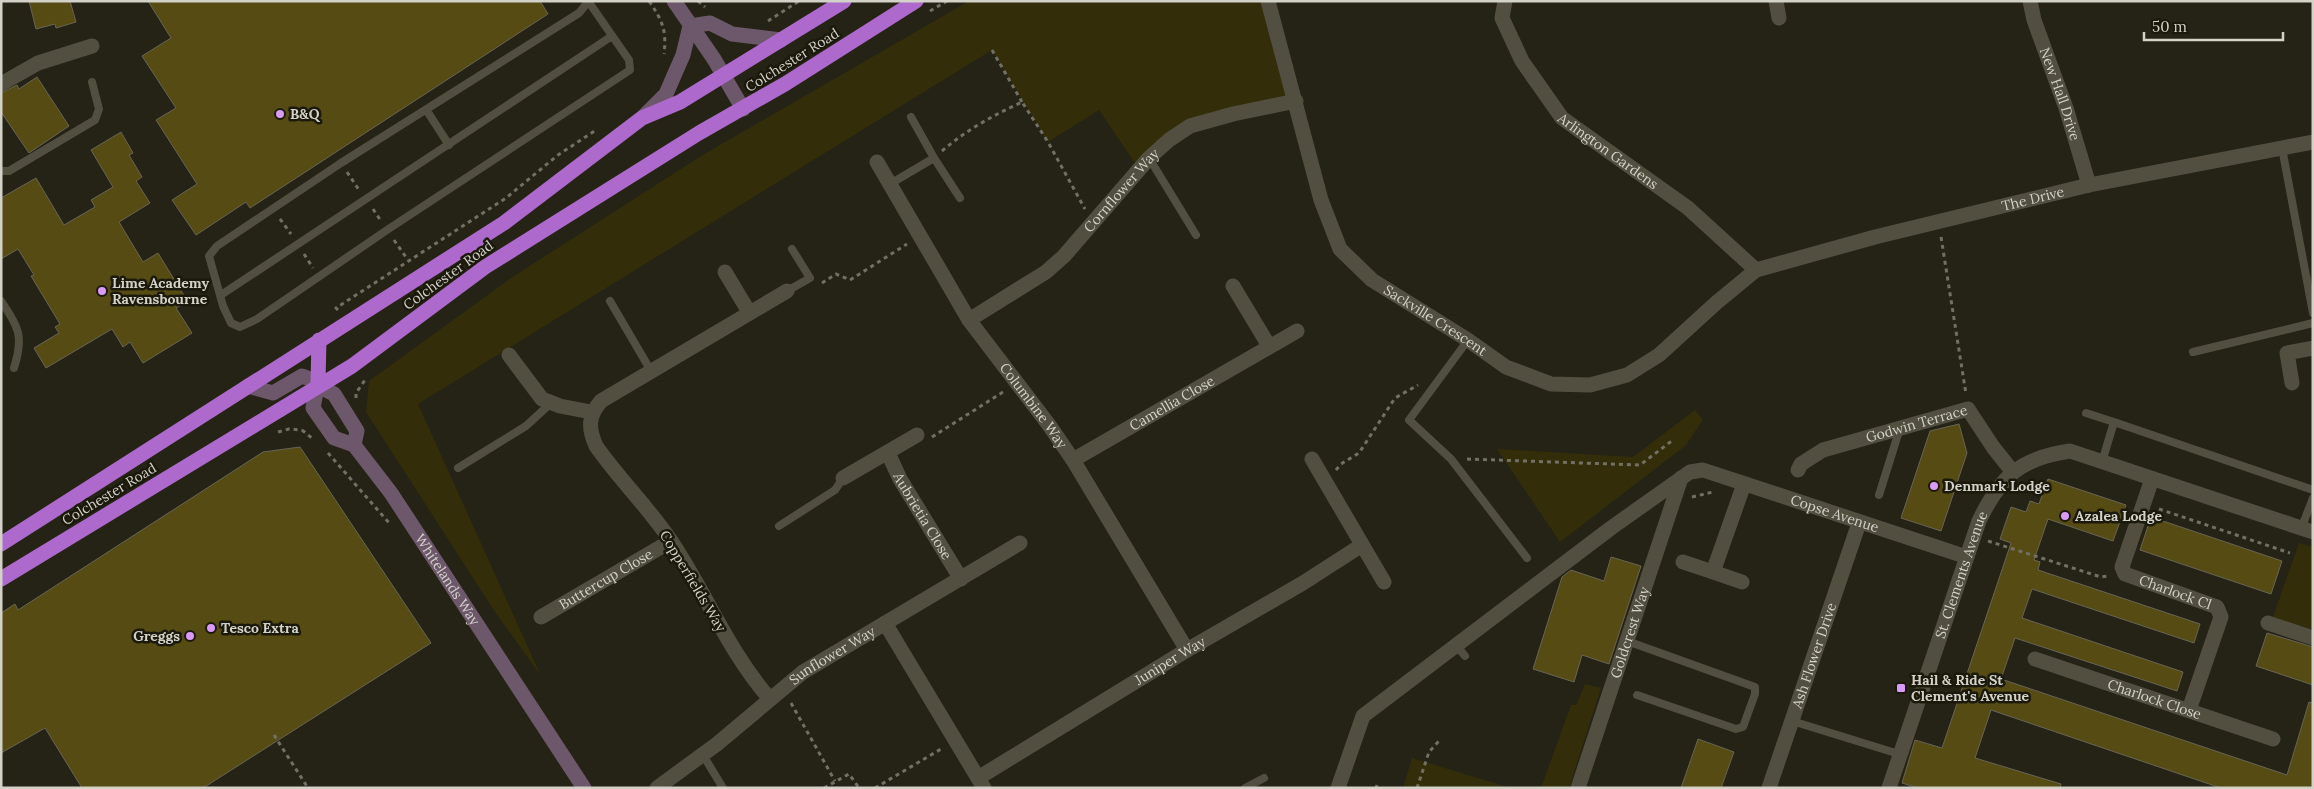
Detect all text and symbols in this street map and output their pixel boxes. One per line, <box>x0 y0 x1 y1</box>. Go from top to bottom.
scale bar <box>2144 10 2283 42</box>
text: 50 m <box>2152 17 2187 36</box>
street label: Colchester Road <box>742 24 842 96</box>
street label: New Hall Drive <box>2036 45 2084 143</box>
place label: B&Q <box>290 105 321 123</box>
marker: B&Q <box>274 108 286 120</box>
street label: Arlington Gardens <box>1553 108 1662 193</box>
street label: Cornflower Way <box>1080 144 1163 236</box>
street label: The Drive <box>2000 182 2066 215</box>
street label: Colchester Road <box>399 236 497 314</box>
place label: Lime Academy Ravensbourne <box>112 274 209 308</box>
street label: Sackville Crescent <box>1380 281 1491 360</box>
marker: Lime Academy Ravensbourne <box>96 285 108 297</box>
street label: Columbine Way <box>996 359 1072 452</box>
street label: Camellia Close <box>1126 371 1218 435</box>
street label: Godwin Terrace <box>1864 401 1970 446</box>
street label: Colchester Road <box>59 459 159 529</box>
street label: Aubrietia Close <box>889 469 956 563</box>
place label: Denmark Lodge <box>1944 477 2050 495</box>
marker: Denmark Lodge <box>1928 480 1940 492</box>
street label: Copse Avenue <box>1788 490 1881 536</box>
place label: Azalea Lodge <box>2075 507 2162 525</box>
street label: St. Clements Avenue <box>1931 508 1992 641</box>
marker: Azalea Lodge <box>2059 510 2071 522</box>
street label: Copperfields Way <box>656 527 731 635</box>
street label: Whitelands Way <box>411 530 484 629</box>
street label: Buttercup Close <box>556 545 656 613</box>
street label: Charlock Cl <box>2137 571 2214 613</box>
street label: Goldcrest Way <box>1606 584 1654 681</box>
street label: Ash Flower Drive <box>1787 600 1840 712</box>
place label: Tesco Extra <box>221 619 299 637</box>
marker: Tesco Extra <box>205 622 217 634</box>
street label: Sunflower Way <box>785 622 879 689</box>
place label: Greggs <box>133 627 180 645</box>
marker: Greggs <box>184 630 196 642</box>
street label: Juniper Way <box>1130 632 1209 689</box>
place label: Hail & Ride St Clement's Avenue <box>1911 671 2030 705</box>
street label: Charlock Close <box>2105 675 2204 723</box>
marker: Hail & Ride St Clement's Avenue <box>1895 682 1907 694</box>

